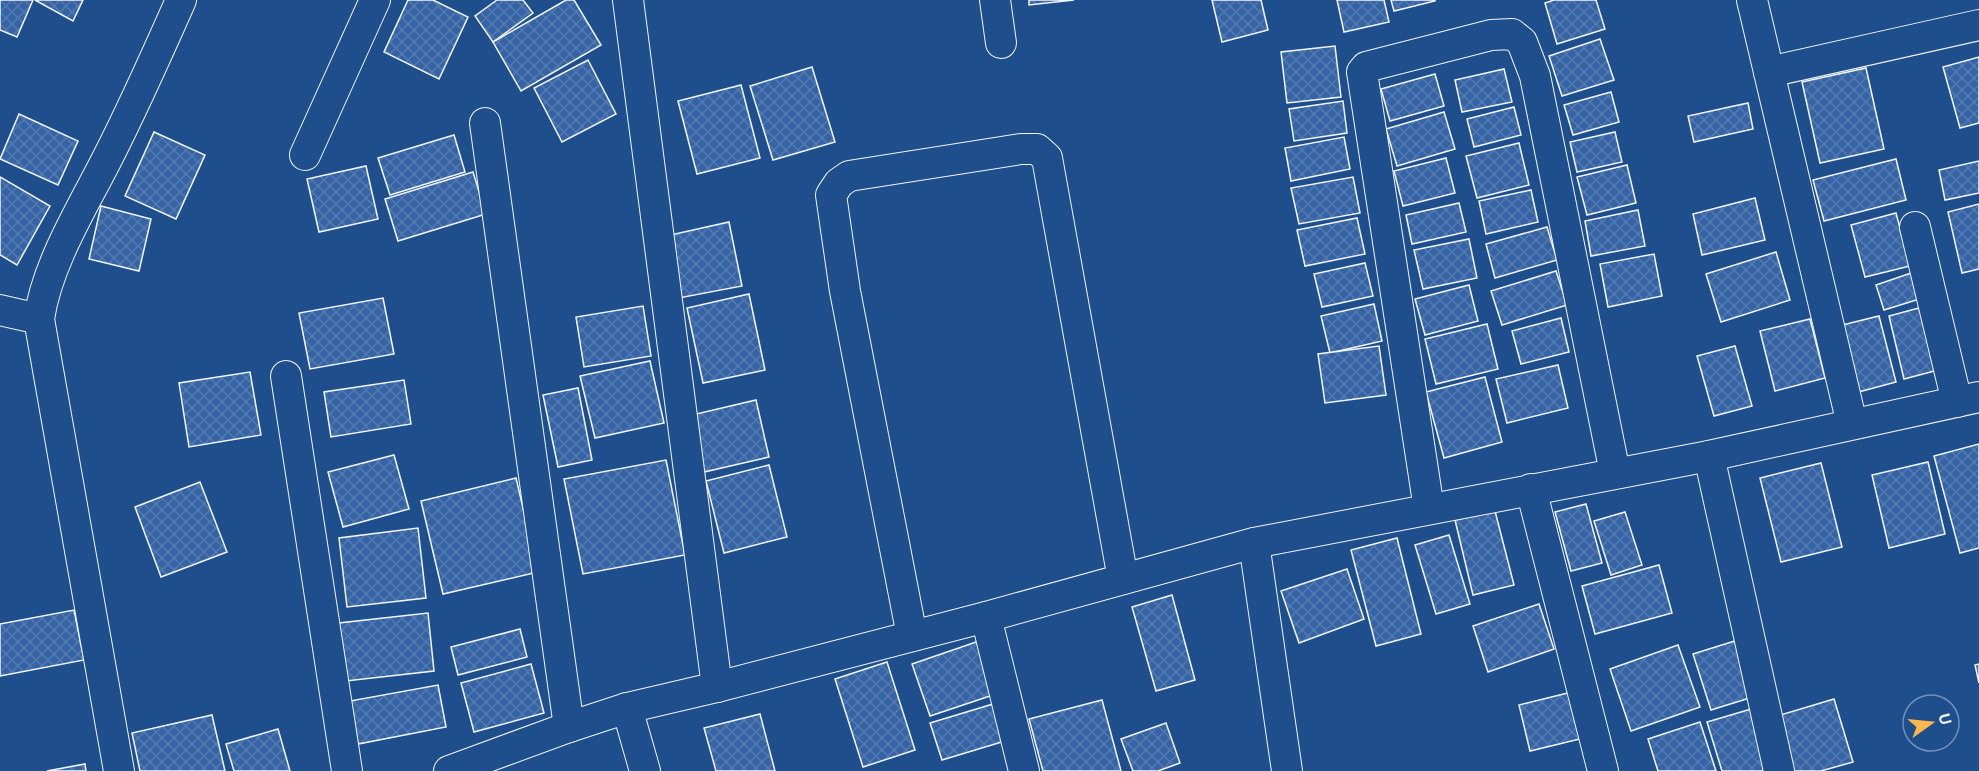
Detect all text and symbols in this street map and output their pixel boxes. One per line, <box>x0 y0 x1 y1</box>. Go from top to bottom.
north arrow <box>1901 693 1961 753</box>
text: U <box>1933 711 1957 727</box>

